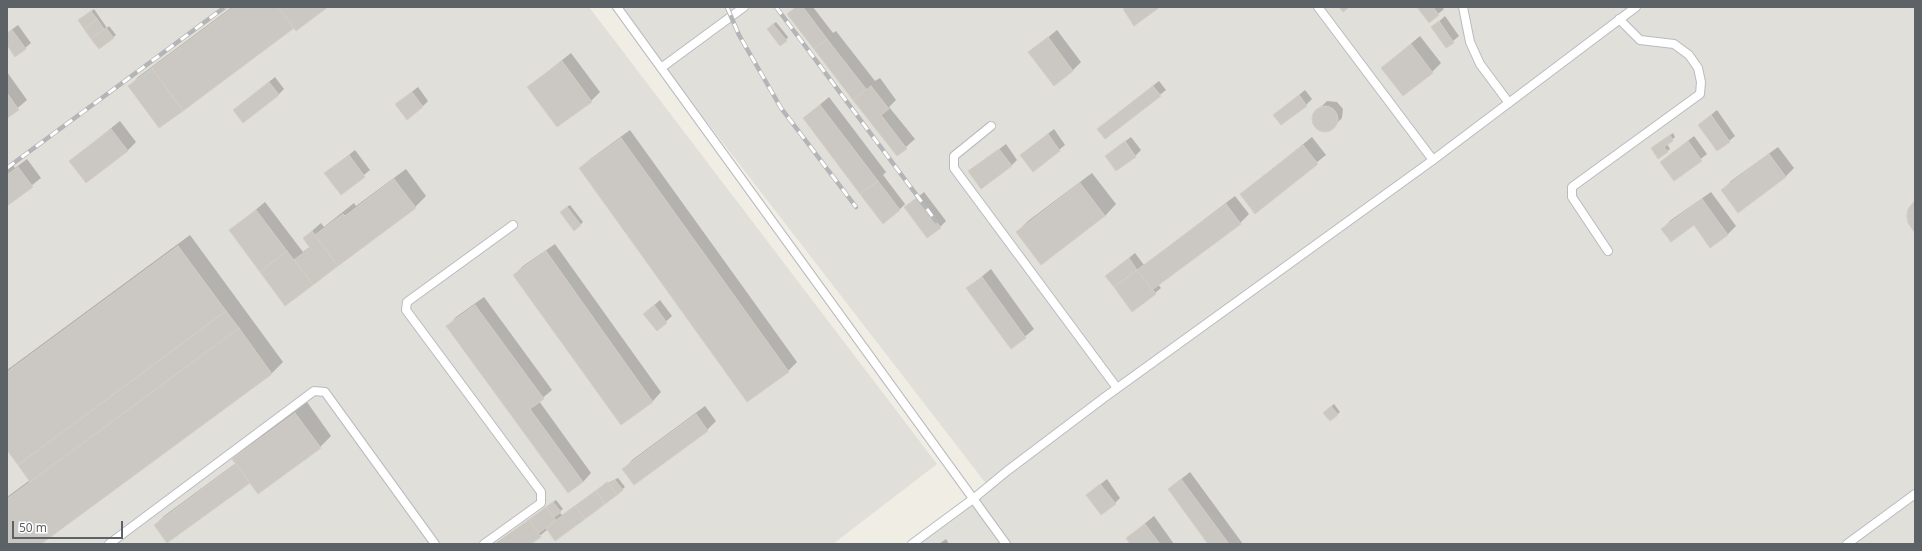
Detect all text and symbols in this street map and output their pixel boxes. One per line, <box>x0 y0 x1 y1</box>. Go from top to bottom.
scale bar <box>14 513 125 539</box>
text: 50 m <box>19 519 47 536</box>

